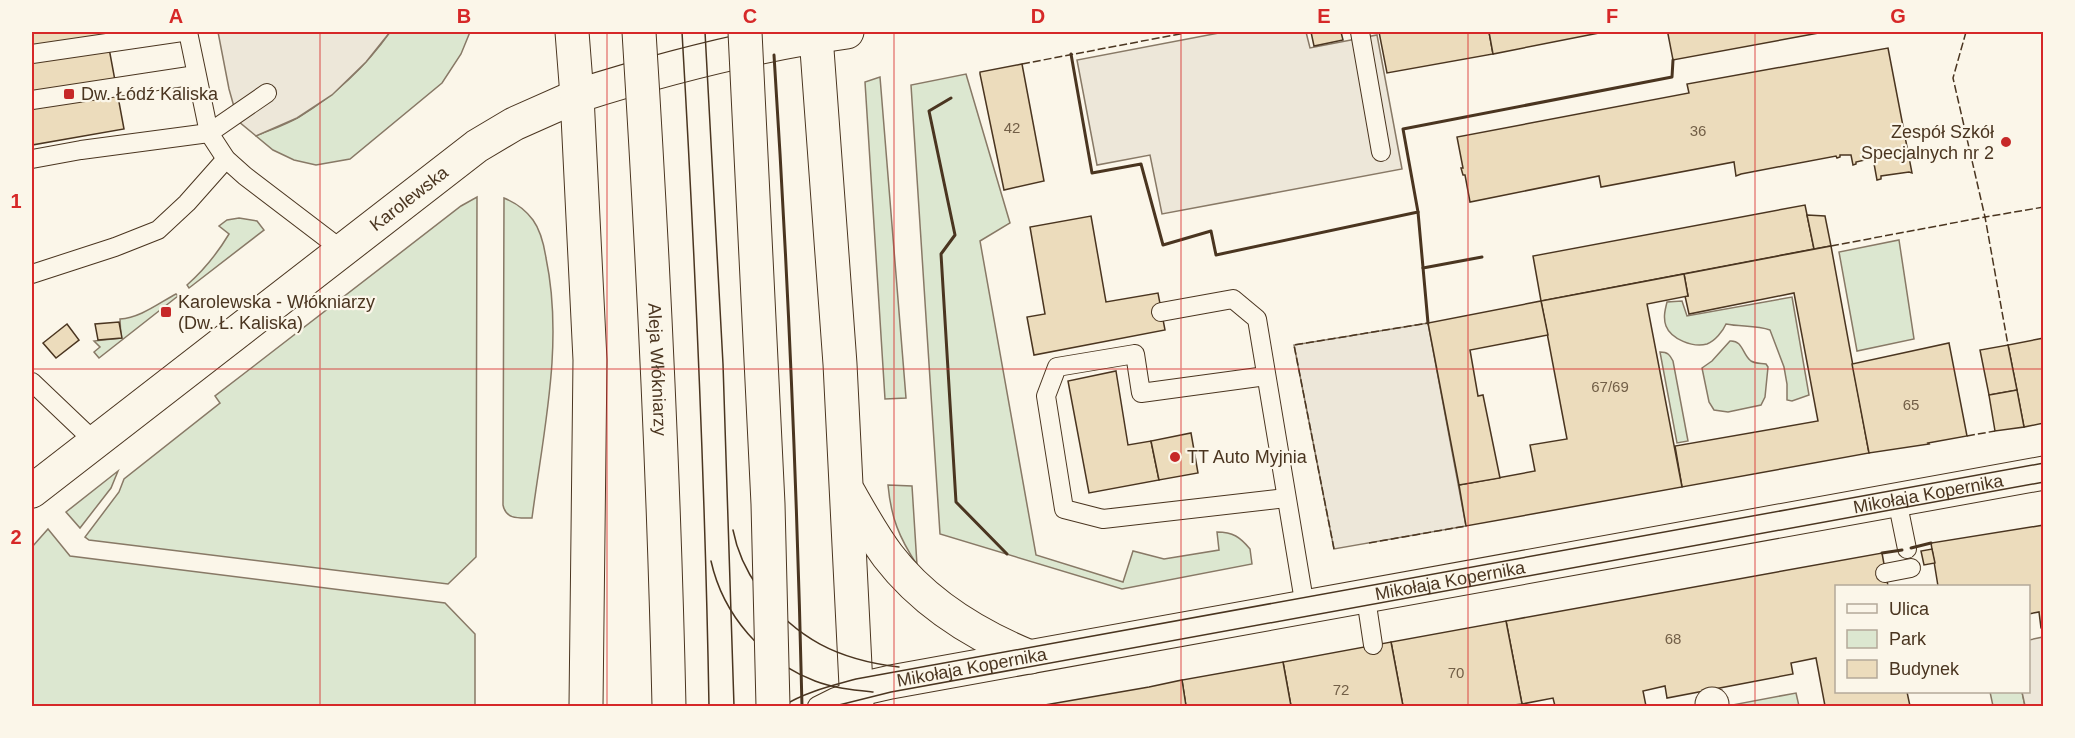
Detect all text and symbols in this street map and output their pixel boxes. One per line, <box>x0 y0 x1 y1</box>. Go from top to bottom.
text: A <box>169 5 183 27</box>
text: B <box>457 5 471 27</box>
text: C <box>743 5 757 27</box>
text: D <box>1031 5 1045 27</box>
text: E <box>1317 5 1331 27</box>
text: F <box>1606 5 1618 27</box>
text: G <box>1890 5 1906 27</box>
place label: Dw. Łódź Kaliska <box>81 84 219 104</box>
marker: Dw. Łódź Kaliska <box>62 87 76 101</box>
house number: 42 <box>1004 119 1020 136</box>
house number: 36 <box>1690 122 1706 139</box>
place label: Zespół Szkół Specjalnych nr 2 <box>1861 122 1994 163</box>
marker: Zespół Szkół Specjalnych nr 2 <box>1999 135 2013 149</box>
street label: Karolewska <box>366 162 453 235</box>
text: 1 <box>10 190 22 212</box>
place label: Karolewska - Włókniarzy (Dw. Ł. Kaliska) <box>178 292 375 333</box>
street label: Aleja Włókniarzy <box>644 303 670 436</box>
marker: Karolewska - Włókniarzy (Dw. Ł. Kaliska) <box>159 305 173 319</box>
house number: 67/69 <box>1591 378 1629 395</box>
house number: 65 <box>1903 396 1919 413</box>
place label: TT Auto Myjnia <box>1187 447 1308 467</box>
marker: TT Auto Myjnia <box>1168 450 1182 464</box>
street label: Mikołaja Kopernika <box>1852 470 2006 517</box>
text: 2 <box>10 526 22 548</box>
street label: Mikołaja Kopernika <box>1373 557 1528 604</box>
legend <box>1835 585 2030 693</box>
text: Ulica <box>1889 599 1930 619</box>
text: Park <box>1889 629 1927 649</box>
house number: 68 <box>1665 630 1681 647</box>
street label: Mikołaja Kopernika <box>895 644 1049 691</box>
text: Budynek <box>1889 659 1960 679</box>
house number: 70 <box>1448 664 1464 681</box>
house number: 72 <box>1333 681 1349 698</box>

